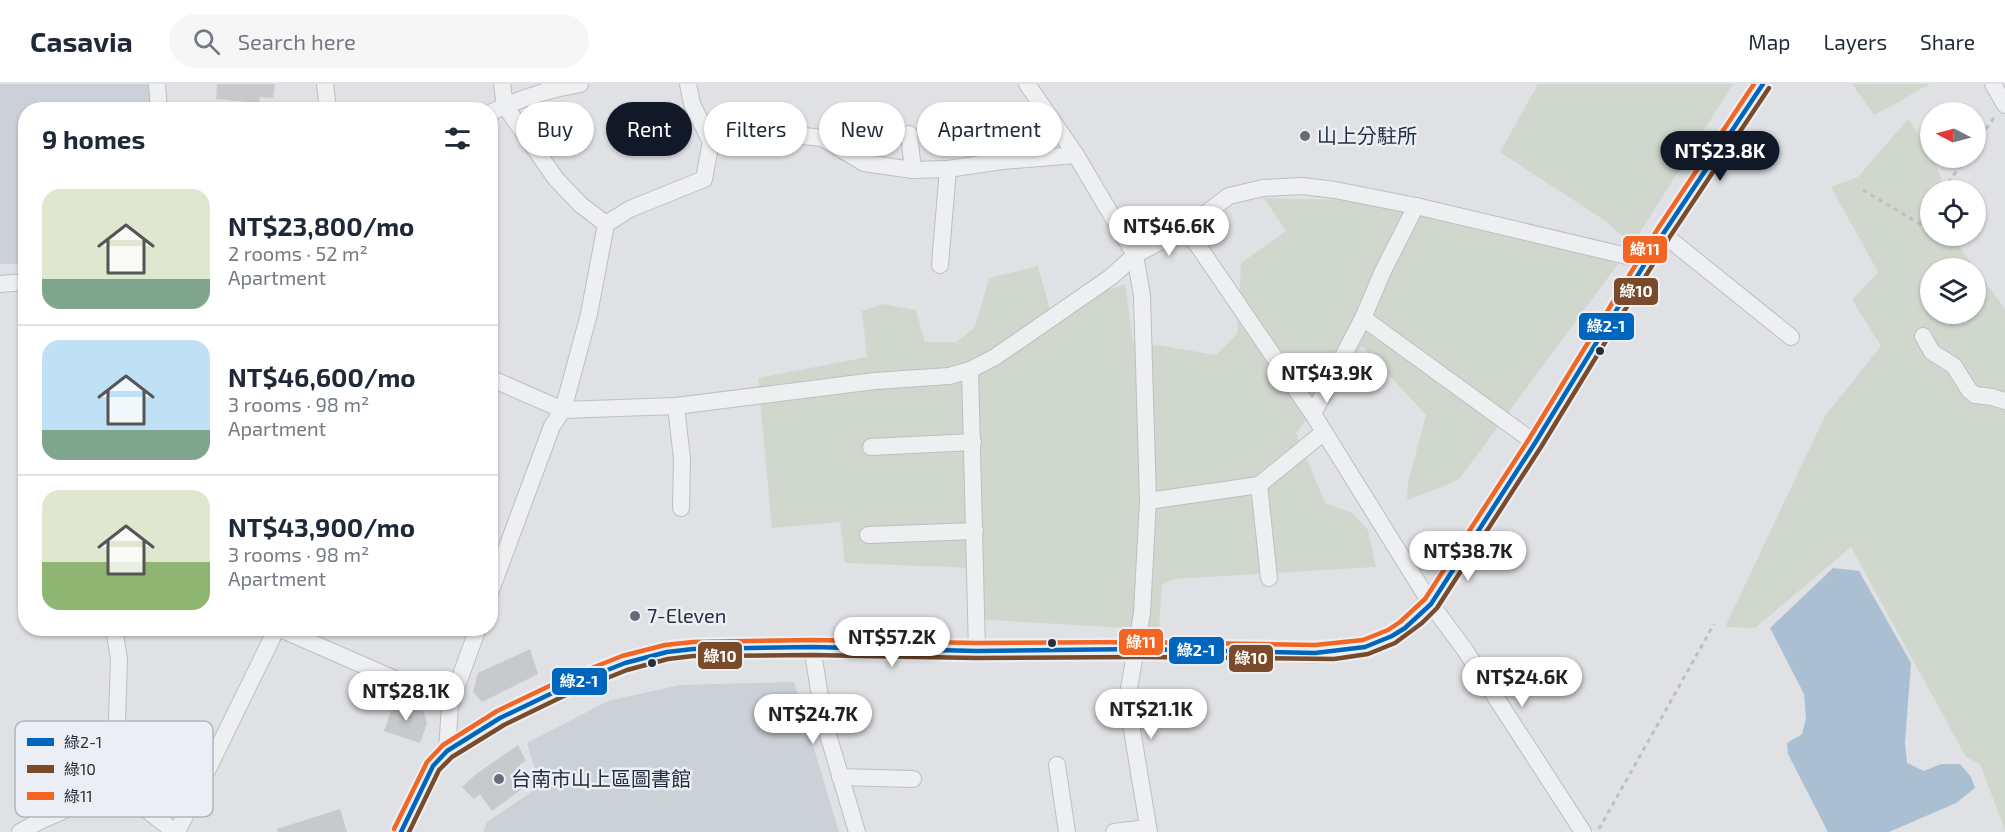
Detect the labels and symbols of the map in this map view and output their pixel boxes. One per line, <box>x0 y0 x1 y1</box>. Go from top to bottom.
north arrow <box>1920 102 1986 168</box>
place label: 山上分駐所 <box>1317 123 1417 147</box>
marker: 山上分駐所 <box>1298 129 1312 143</box>
pin: NT$23.8K <box>1658 131 1782 182</box>
pin: NT$46.6K <box>1107 206 1231 257</box>
line badge: 綠11 <box>1622 235 1668 264</box>
text: 綠11 <box>1630 239 1660 258</box>
line badge: 綠10 <box>1613 277 1659 306</box>
text: 綠10 <box>1619 281 1653 300</box>
line badge: 綠2-1 <box>1578 312 1635 341</box>
text: 綠2-1 <box>1587 316 1625 335</box>
unlabelled marker <box>1594 345 1606 357</box>
pin: NT$43.9K <box>1265 353 1389 404</box>
pin: NT$38.7K <box>1406 531 1530 582</box>
place label: 7-Eleven <box>647 603 726 627</box>
marker: 7-Eleven <box>628 609 642 623</box>
pin: NT$57.2K <box>830 617 954 668</box>
line badge: 綠11 <box>1118 628 1164 656</box>
text: 綠11 <box>1126 632 1156 651</box>
line badge: 綠2-1 <box>1168 636 1225 665</box>
unlabelled marker <box>1046 637 1058 649</box>
text: 綠2-1 <box>1177 640 1215 659</box>
line badge: 綠10 <box>697 641 743 670</box>
line badge: 綠10 <box>1228 644 1274 673</box>
text: 綠10 <box>703 646 737 665</box>
text: 綠10 <box>1234 648 1268 667</box>
unlabelled marker <box>646 657 658 669</box>
pin: NT$24.6K <box>1460 657 1584 708</box>
line badge: 綠2-1 <box>551 667 608 696</box>
pin: NT$28.1K <box>344 671 468 722</box>
text: 綠2-1 <box>560 671 598 690</box>
pin: NT$21.1K <box>1089 689 1213 740</box>
pin: NT$24.7K <box>751 694 875 745</box>
legend <box>15 721 213 817</box>
text: 綠2-1 <box>64 732 102 751</box>
text: 綠10 <box>64 759 96 778</box>
place label: 台南市山上區圖書館 <box>511 766 691 790</box>
marker: 台南市山上區圖書館 <box>492 772 506 786</box>
text: 綠11 <box>64 786 93 805</box>

